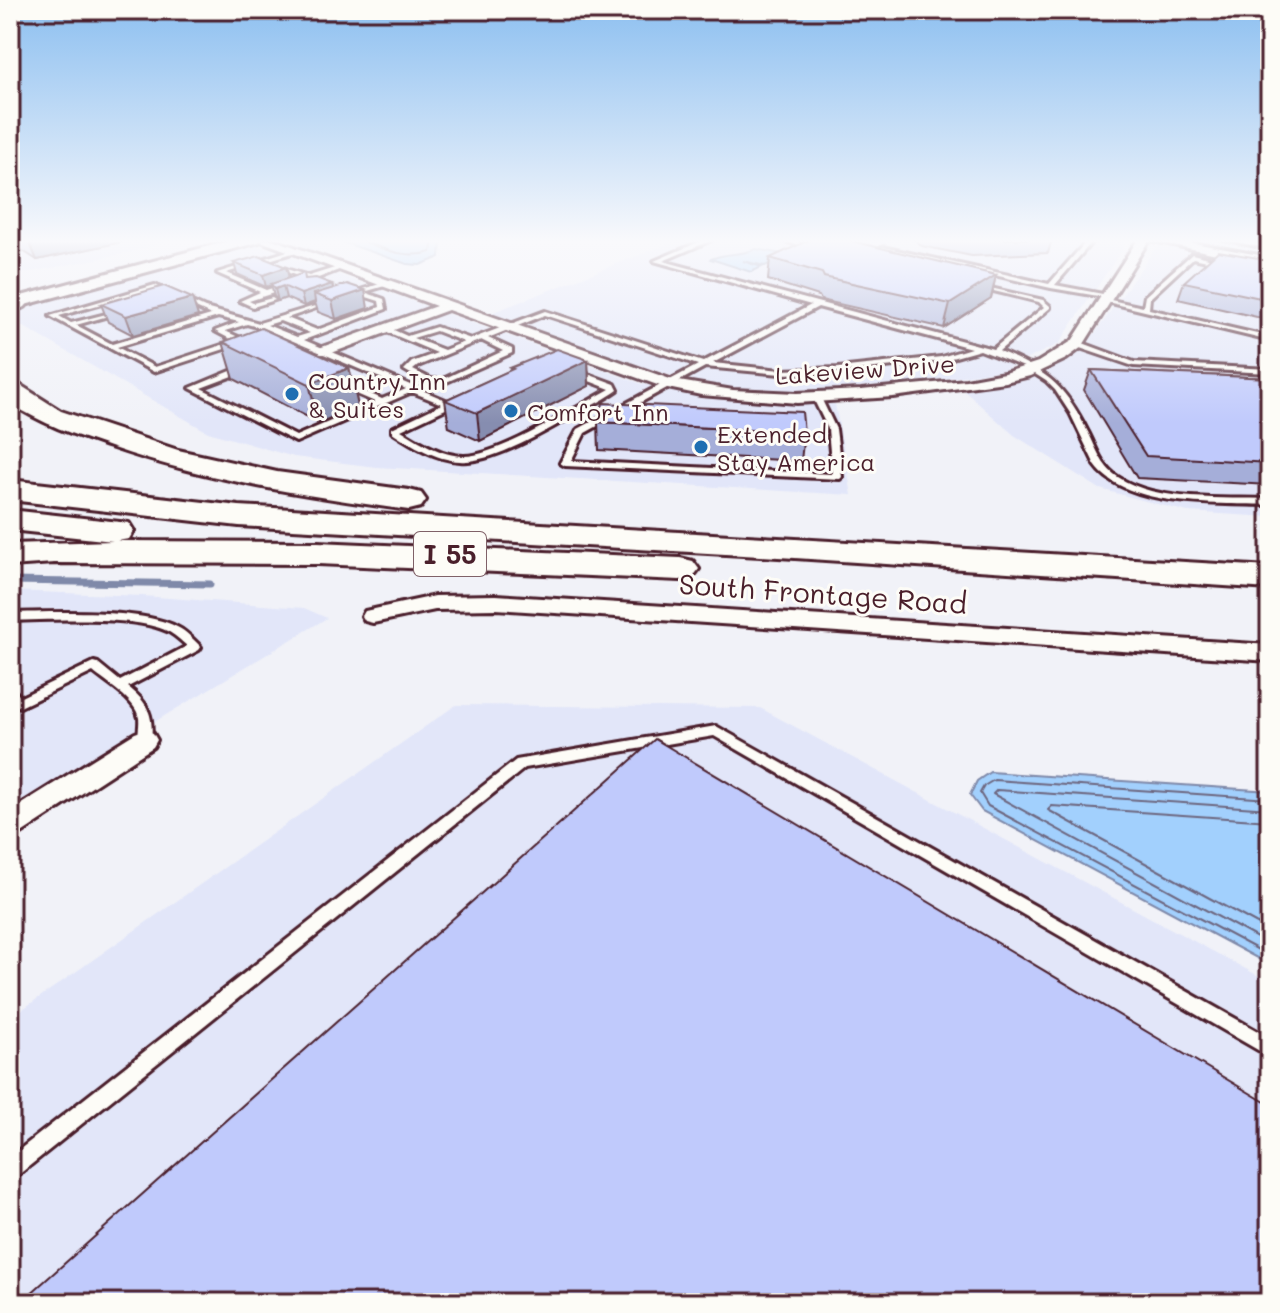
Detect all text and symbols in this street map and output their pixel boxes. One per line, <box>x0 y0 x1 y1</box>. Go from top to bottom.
street label: Lakeview Drive <box>774 347 956 391</box>
place label: Country Inn & Suites <box>308 365 446 424</box>
marker: Country Inn & Suites <box>283 385 301 403</box>
place label: Comfort Inn <box>527 396 668 427</box>
marker: Comfort Inn <box>502 402 520 420</box>
place label: Extended Stay America <box>717 418 875 477</box>
marker: Extended Stay America <box>692 438 710 456</box>
road number: I 55 <box>414 532 486 576</box>
street label: South Frontage Road <box>678 565 968 621</box>

